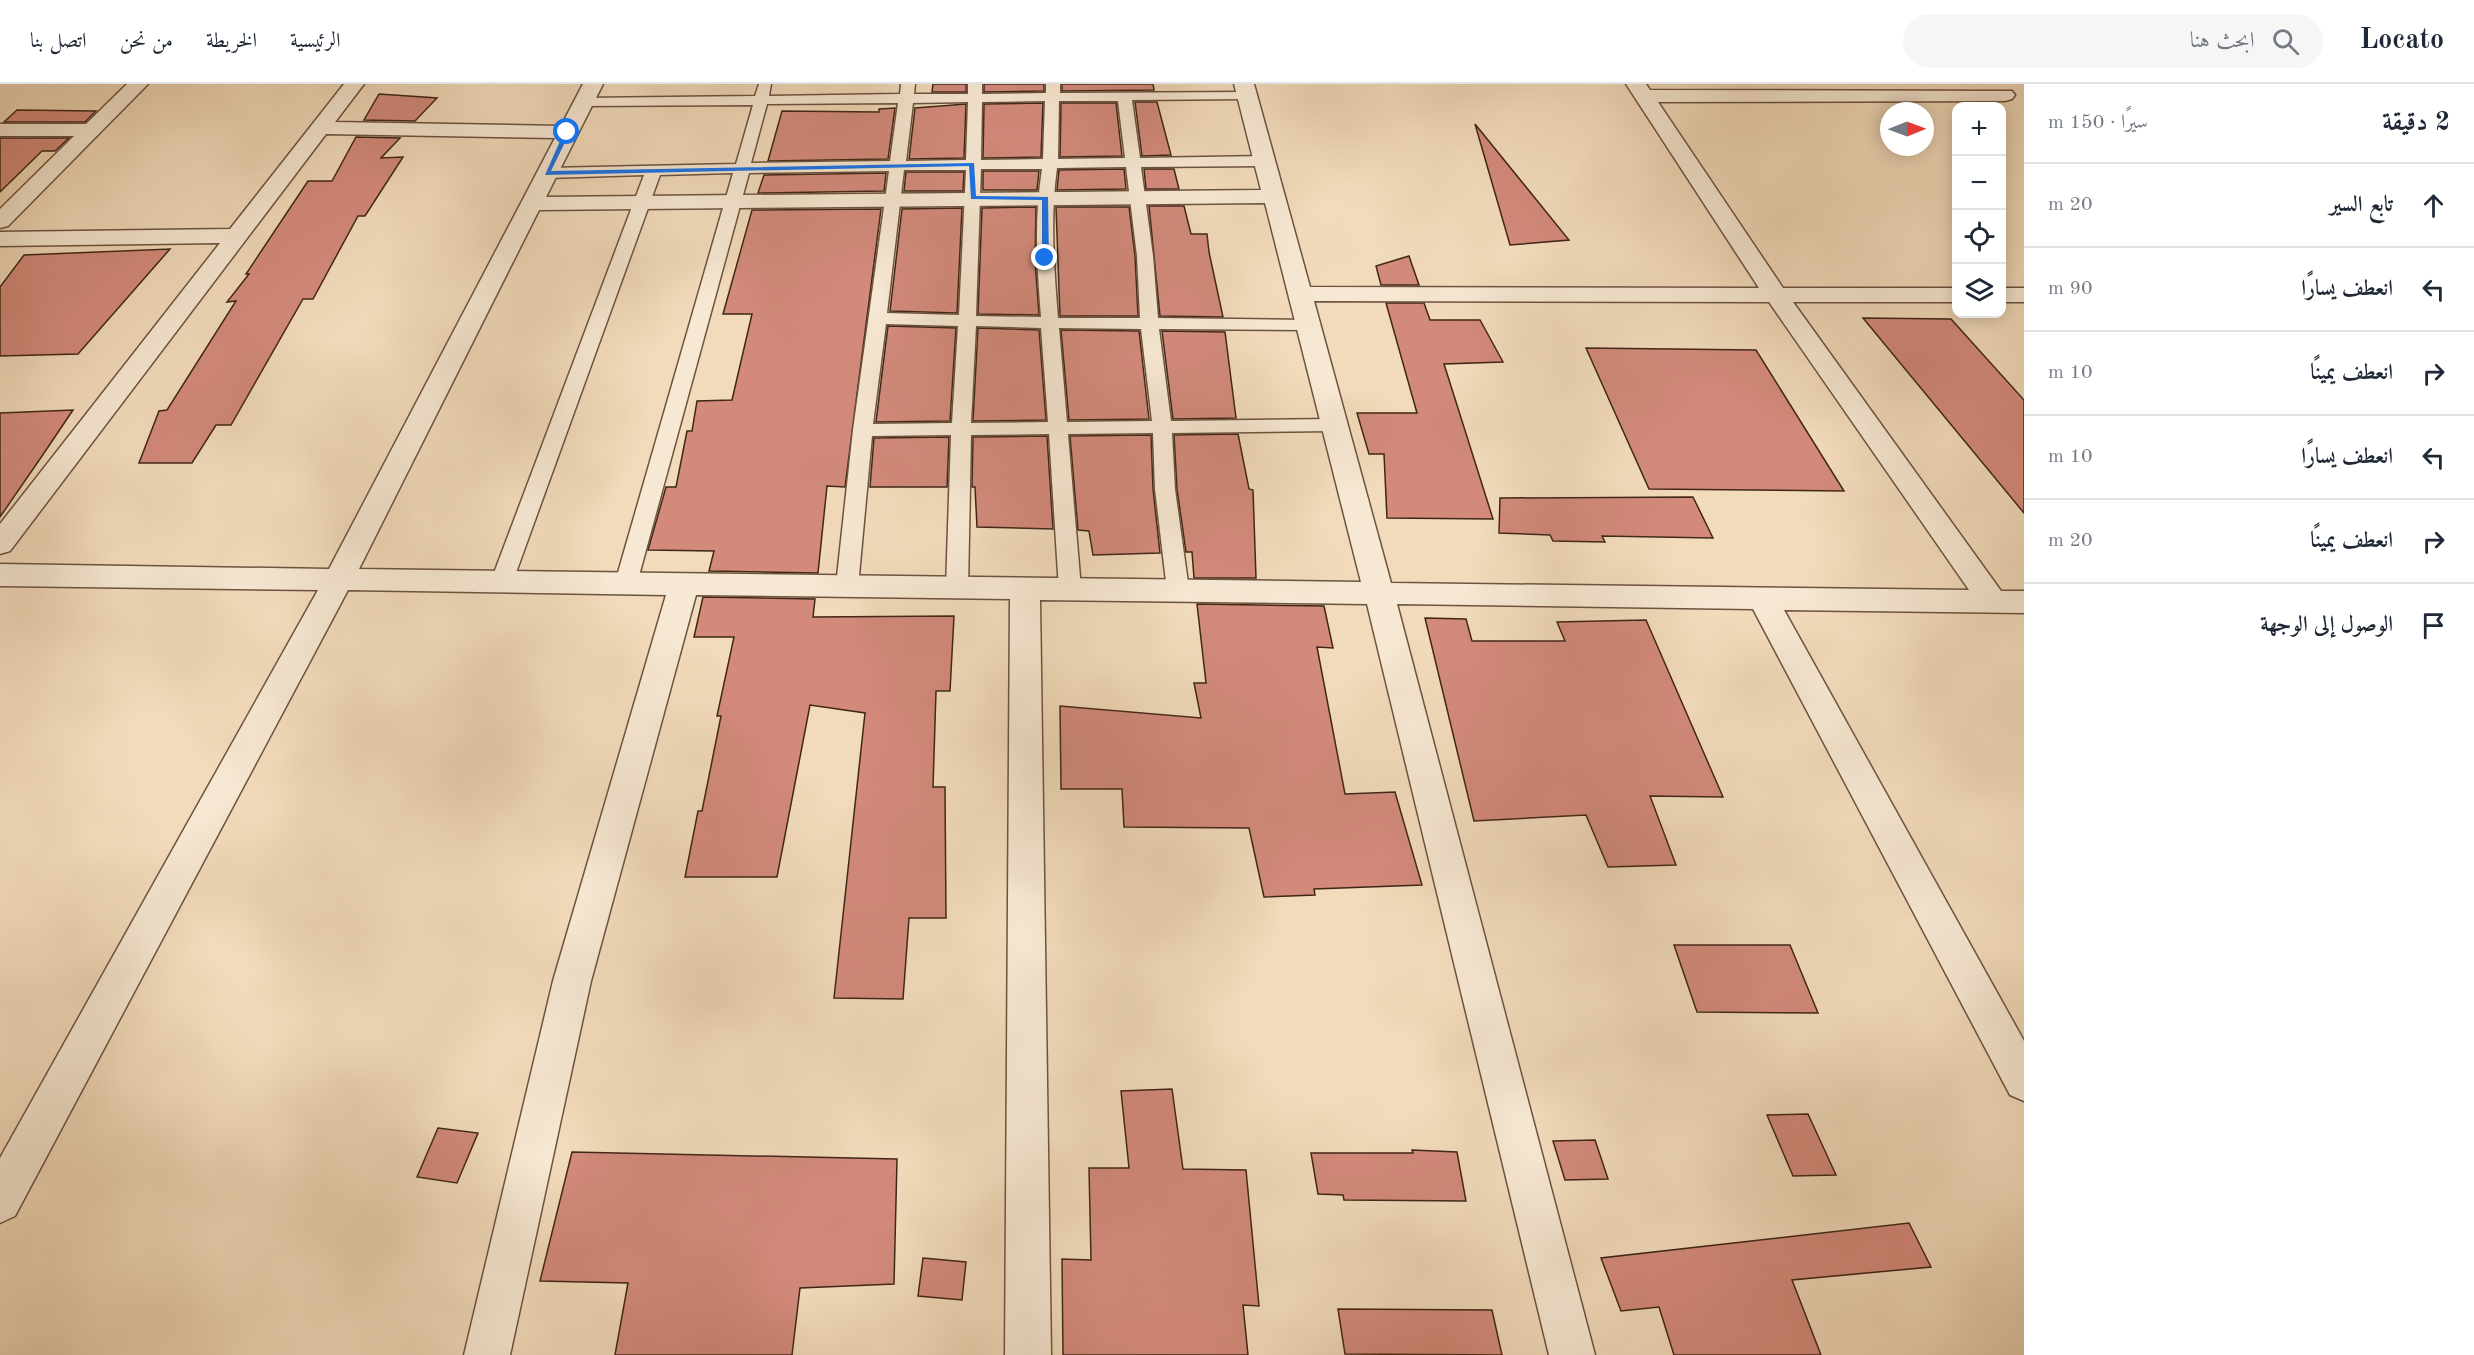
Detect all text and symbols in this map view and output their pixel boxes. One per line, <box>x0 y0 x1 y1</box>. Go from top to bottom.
search box <box>1903 14 2323 68</box>
icon: search <box>2269 25 2302 58</box>
text: Locato <box>2359 27 2444 55</box>
text: ابحث هنا <box>2190 30 2254 52</box>
text: اتصل بنا <box>30 31 87 52</box>
text: من نحن <box>120 31 173 52</box>
text: الخريطة <box>206 31 257 52</box>
text: الرئيسية <box>290 31 341 52</box>
north arrow <box>1880 102 1934 156</box>
map controls <box>1952 102 2006 318</box>
button: + <box>1952 102 2006 156</box>
text: 2 دقيقة <box>2382 110 2450 136</box>
text: سيرًا · 150 m <box>2048 113 2148 133</box>
route start <box>553 118 579 144</box>
button: − <box>1952 156 2006 210</box>
icon: ahead <box>2417 189 2450 222</box>
text: تابع السير <box>2329 194 2393 216</box>
text: 20 m <box>2048 195 2093 215</box>
button: locate <box>1952 210 2006 264</box>
route end <box>1031 244 1057 270</box>
button: layers <box>1952 264 2006 318</box>
icon: left <box>2417 273 2450 306</box>
text: انعطف يسارًا <box>2301 278 2393 300</box>
text: 90 m <box>2048 279 2093 299</box>
icon: right <box>2417 357 2450 390</box>
text: انعطف يمينًا <box>2310 362 2393 384</box>
text: 10 m <box>2048 363 2093 383</box>
icon: left <box>2417 441 2450 474</box>
text: انعطف يسارًا <box>2301 446 2393 468</box>
text: 10 m <box>2048 447 2093 467</box>
icon: right <box>2417 525 2450 558</box>
text: انعطف يمينًا <box>2310 530 2393 552</box>
text: 20 m <box>2048 531 2093 551</box>
icon: arrive <box>2417 609 2450 642</box>
text: الوصول إلى الوجهة <box>2260 614 2393 636</box>

